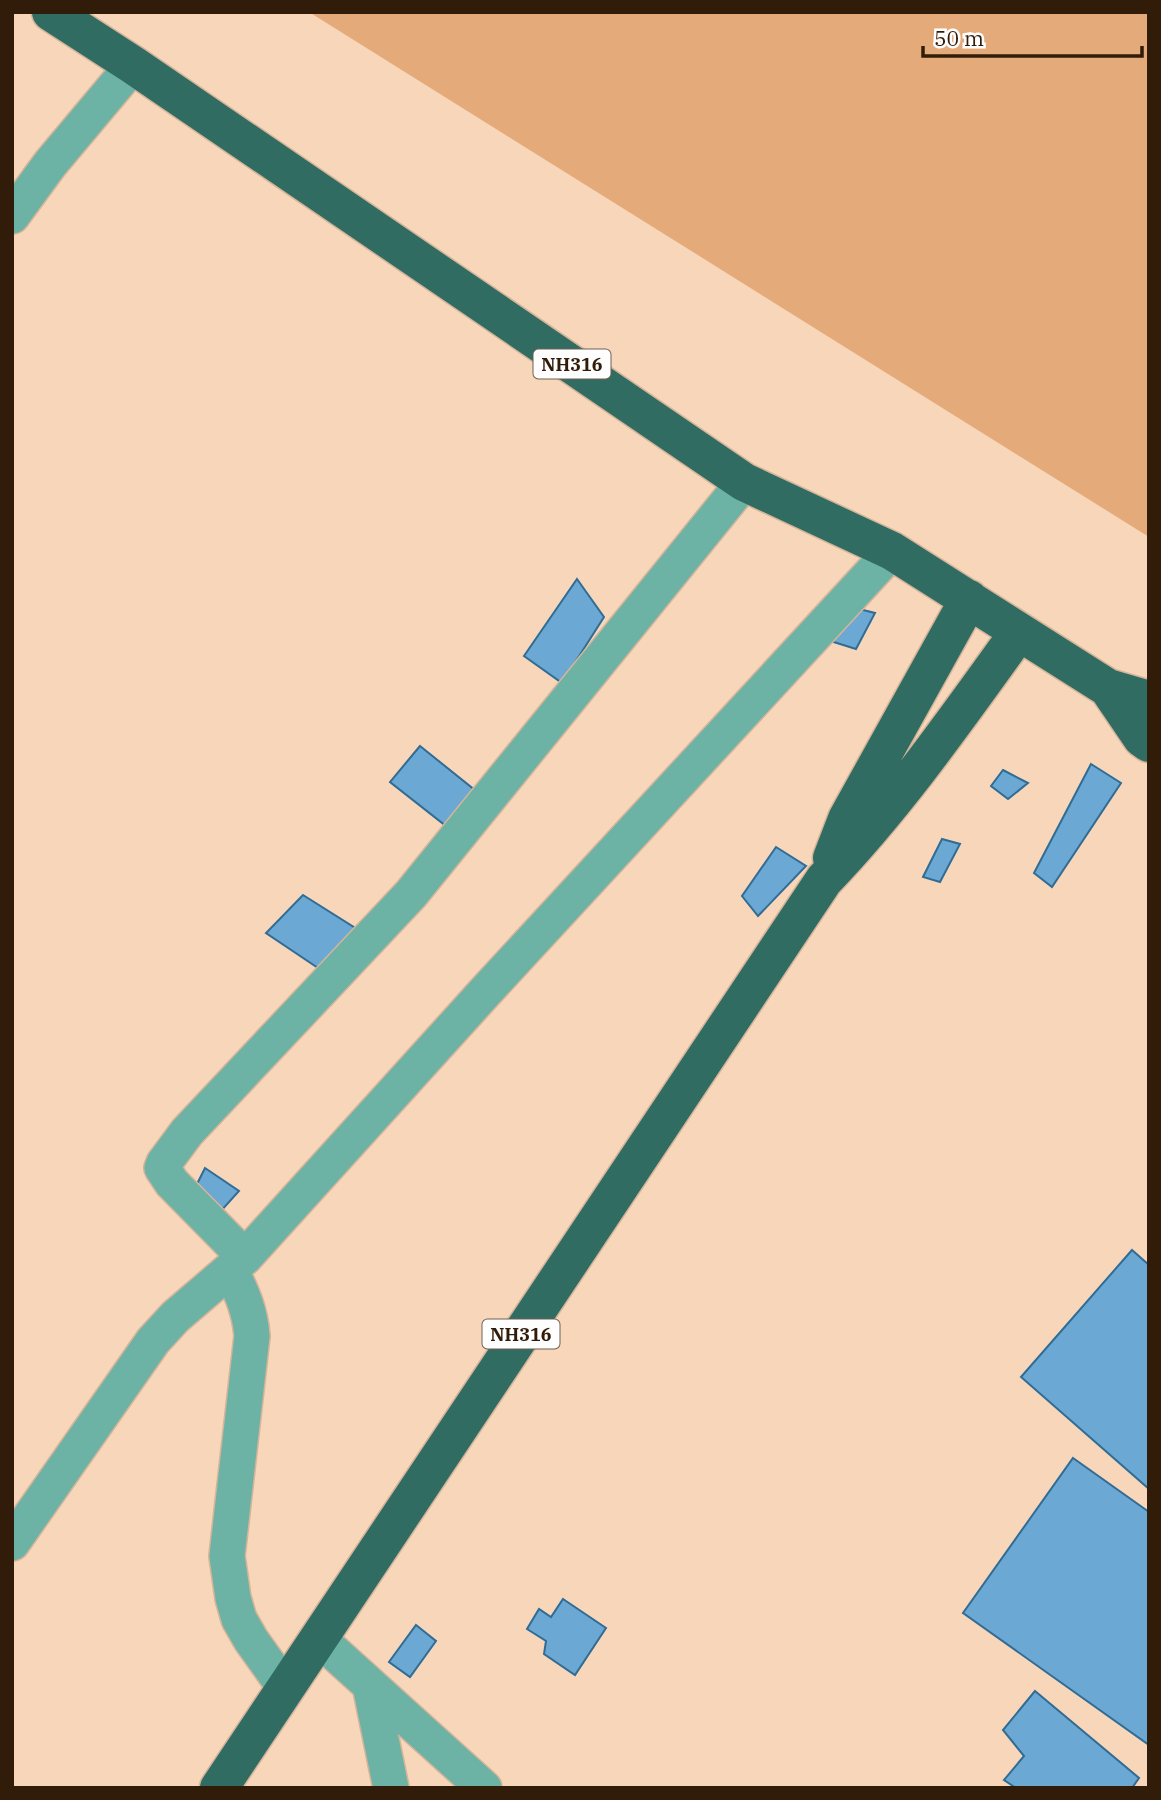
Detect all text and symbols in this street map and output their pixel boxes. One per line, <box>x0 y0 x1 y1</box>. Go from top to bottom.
scale bar <box>923 14 1142 58</box>
text: 50 m <box>934 24 984 52</box>
road number: NH316 <box>534 350 610 378</box>
road number: NH316 <box>482 1320 560 1349</box>

